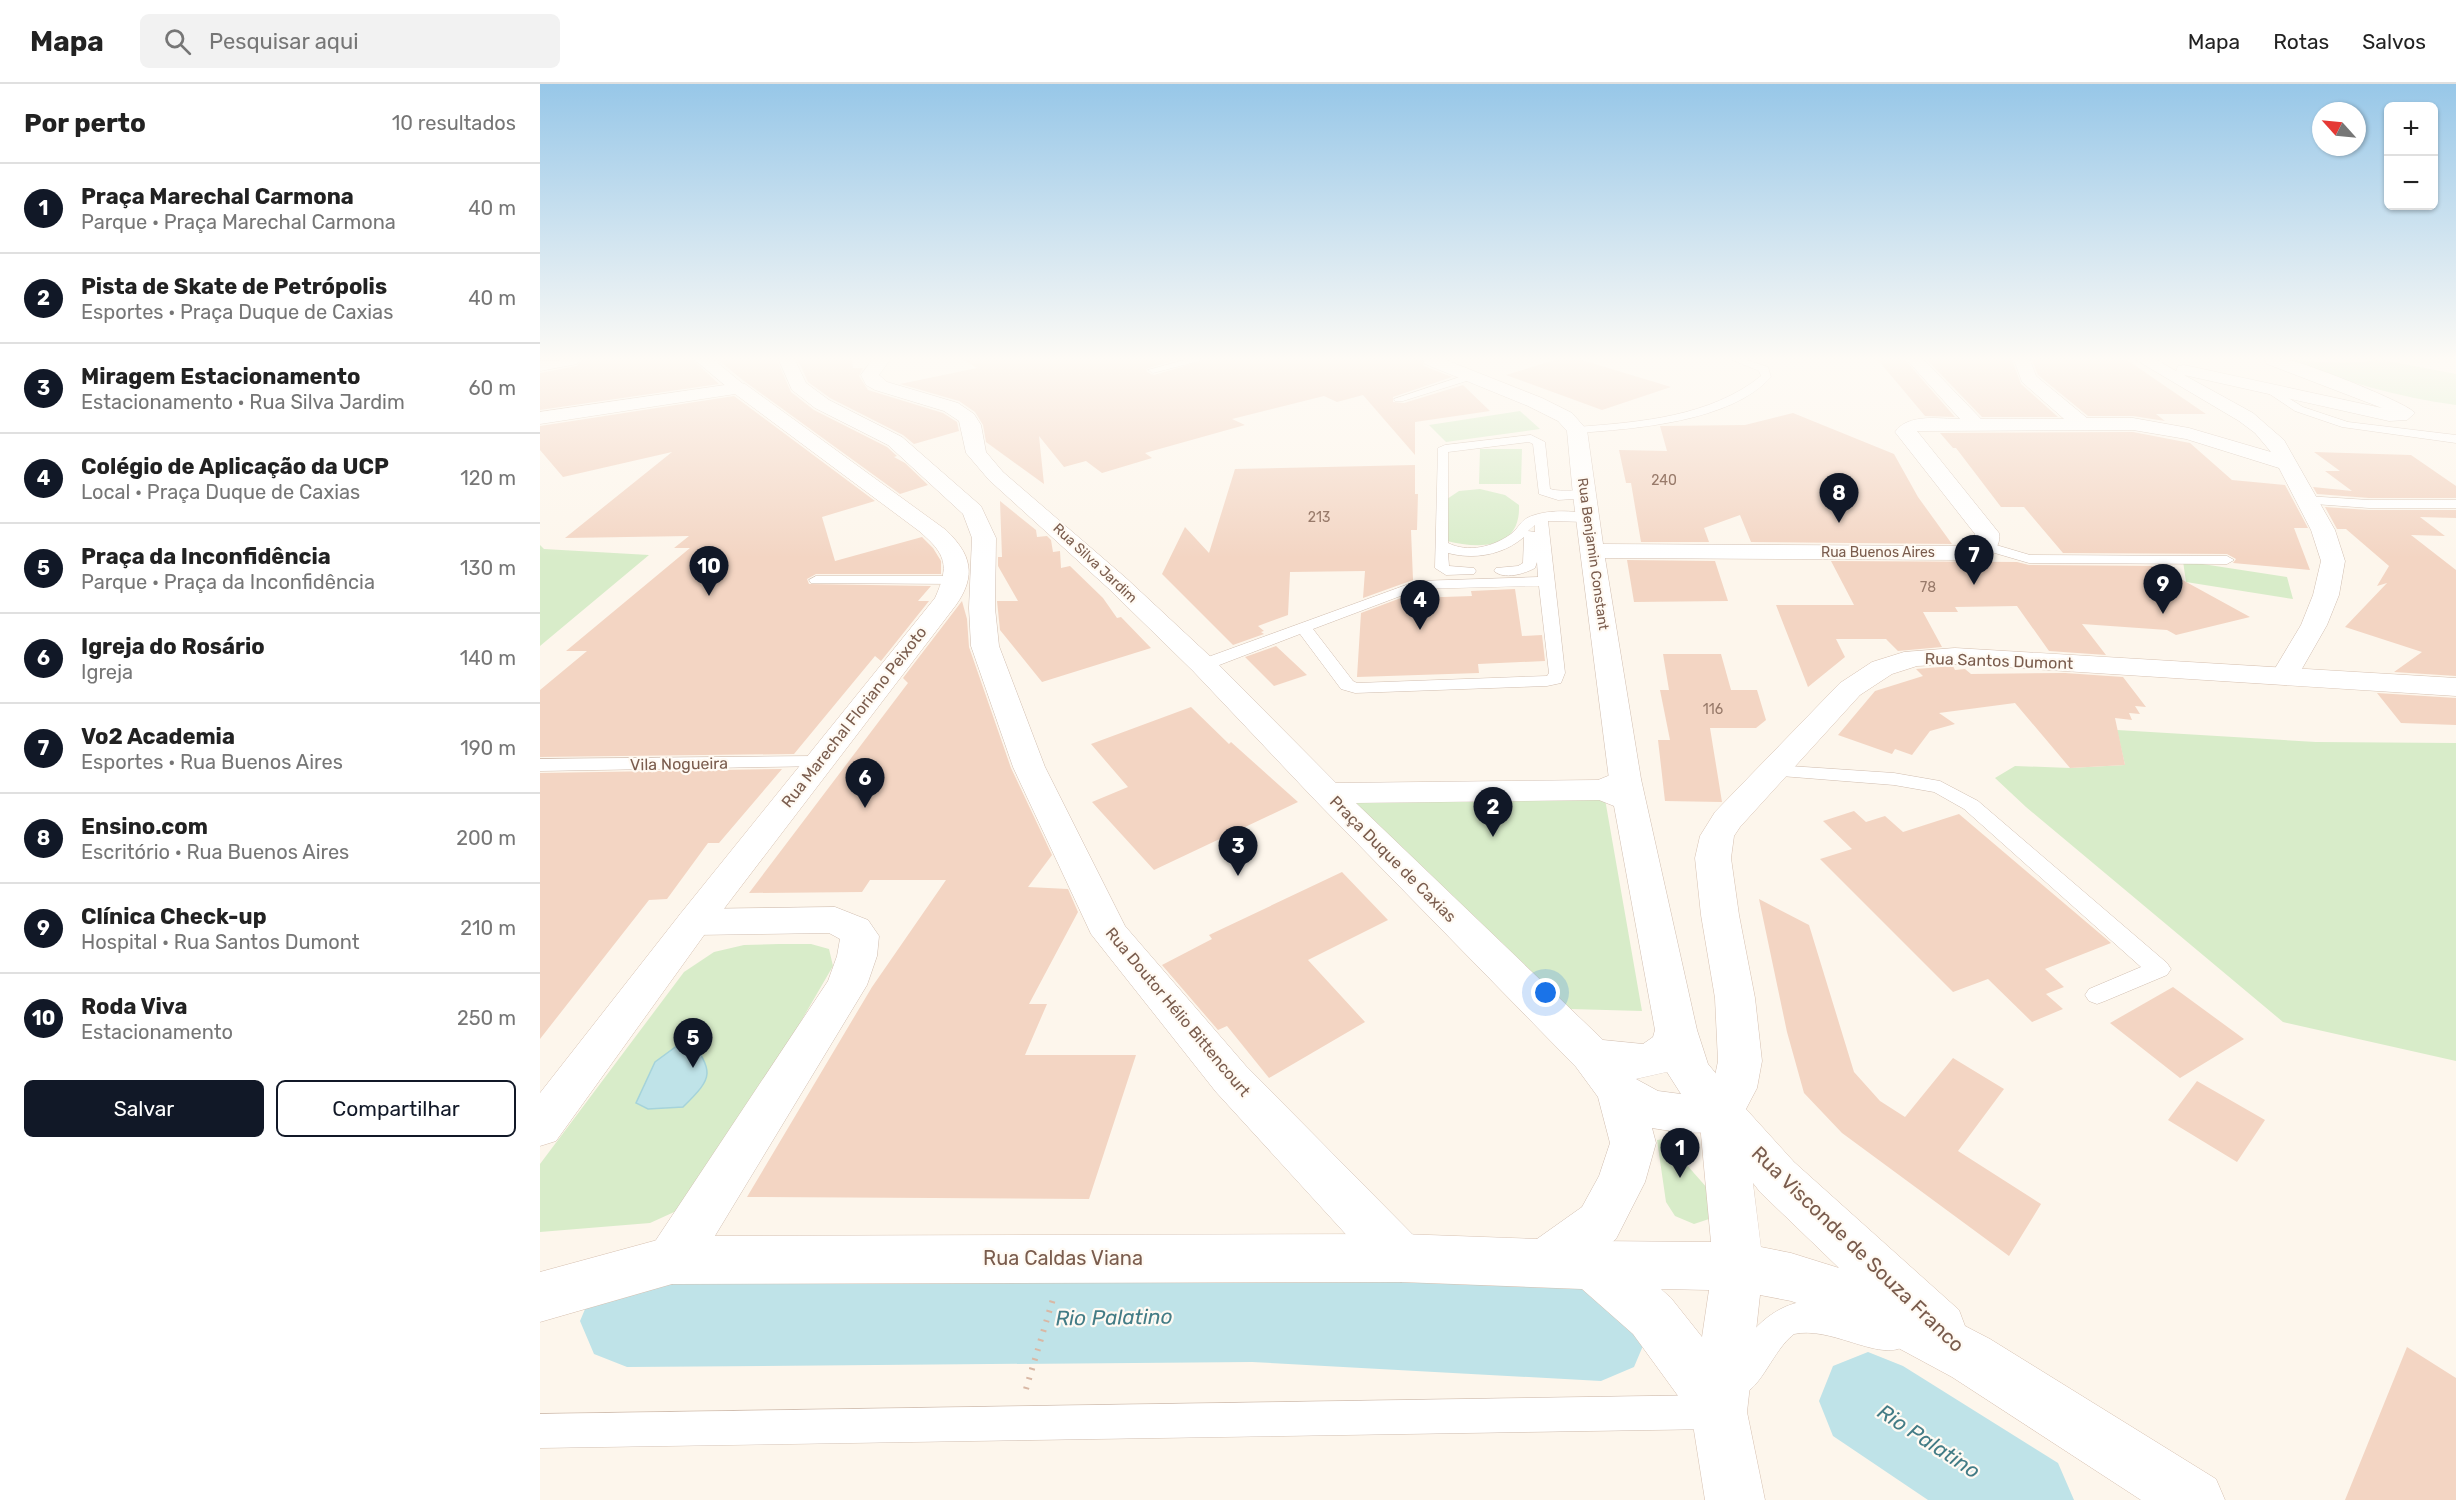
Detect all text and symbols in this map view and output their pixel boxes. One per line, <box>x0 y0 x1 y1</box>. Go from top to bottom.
search box <box>140 14 560 68</box>
text: Mapa <box>30 25 104 58</box>
icon: search <box>161 25 194 58</box>
text: Pesquisar aqui <box>209 28 359 55</box>
text: Mapa <box>2188 29 2240 54</box>
text: Rotas <box>2273 29 2329 54</box>
text: Salvos <box>2362 29 2426 54</box>
north arrow <box>2312 102 2366 156</box>
map controls <box>2384 102 2438 210</box>
button: + <box>2384 102 2438 156</box>
text: Por perto <box>24 108 146 139</box>
text: 10 resultados <box>392 111 516 135</box>
button: − <box>2384 156 2438 210</box>
text: Praça Marechal Carmona <box>81 183 354 210</box>
text: 1 <box>39 196 48 220</box>
text: 40 m <box>468 196 516 220</box>
text: Parque · Praça Marechal Carmona <box>81 210 396 234</box>
text: Pista de Skate de Petrópolis <box>81 273 387 300</box>
text: 2 <box>37 286 50 310</box>
text: 40 m <box>468 286 516 310</box>
text: Esportes · Praça Duque de Caxias <box>81 300 393 324</box>
text: Miragem Estacionamento <box>81 363 360 390</box>
text: 3 <box>37 376 50 400</box>
text: 60 m <box>469 376 516 400</box>
text: Estacionamento · Rua Silva Jardim <box>81 390 405 414</box>
text: Colégio de Aplicação da UCP <box>81 453 389 480</box>
text: 4 <box>37 466 50 490</box>
text: 120 m <box>460 466 516 490</box>
house number: 240 <box>1651 472 1677 489</box>
pin: 8 <box>1820 474 1858 523</box>
street label: Rua Benjamin Constant <box>1574 477 1612 632</box>
text: Local · Praça Duque de Caxias <box>81 480 360 504</box>
house number: 213 <box>1308 509 1330 526</box>
street label: Rua Silva Jardim <box>1049 520 1141 606</box>
pin: 7 <box>1954 536 1994 585</box>
text: Praça da Inconfidência <box>81 543 331 570</box>
street label: Rua Buenos Aires <box>1821 544 1935 561</box>
pin: 10 <box>690 546 728 596</box>
text: 5 <box>37 556 50 580</box>
text: 130 m <box>460 556 516 580</box>
pin: 9 <box>2144 564 2182 614</box>
text: Parque · Praça da Inconfidência <box>81 570 375 594</box>
house number: 78 <box>1920 579 1936 596</box>
pin: 4 <box>1400 580 1440 630</box>
street label: Rua Marechal Floriano Peixoto <box>777 623 931 811</box>
text: Igreja do Rosário <box>81 633 265 660</box>
text: 6 <box>37 646 50 670</box>
text: 140 m <box>460 646 516 670</box>
street label: Rua Santos Dumont <box>1924 649 2074 673</box>
text: Igreja <box>81 660 133 684</box>
house number: 116 <box>1703 701 1723 718</box>
text: Vo2 Academia <box>81 723 235 750</box>
text: 7 <box>38 736 49 760</box>
text: 190 m <box>460 736 516 760</box>
text: Esportes · Rua Buenos Aires <box>81 750 343 774</box>
street label: Vila Nogueira <box>630 754 728 774</box>
pin: 6 <box>846 758 884 808</box>
pin: 2 <box>1474 788 1512 837</box>
street label: Praça Duque de Caxias <box>1326 792 1460 926</box>
text: Ensino.com <box>81 813 208 840</box>
text: 8 <box>37 826 50 850</box>
text: 200 m <box>456 826 516 850</box>
pin: 3 <box>1218 826 1258 876</box>
text: Escritório · Rua Buenos Aires <box>81 840 349 864</box>
text: Clínica Check-up <box>81 903 267 930</box>
text: 9 <box>37 916 50 940</box>
text: 210 m <box>460 916 516 940</box>
street label: Rua Doutor Hélio Bittencourt <box>1102 924 1254 1100</box>
text: Hospital · Rua Santos Dumont <box>81 930 360 954</box>
your location <box>1531 978 1560 1007</box>
text: Roda Viva <box>81 993 187 1020</box>
text: 10 <box>32 1006 55 1030</box>
text: 250 m <box>457 1006 516 1030</box>
pin: 5 <box>674 1018 712 1068</box>
text: Estacionamento <box>81 1020 233 1044</box>
button: Salvar <box>24 1080 264 1137</box>
button: Compartilhar <box>276 1080 516 1137</box>
pin: 1 <box>1660 1128 1700 1178</box>
street label: Rua Visconde de Souza Franco <box>1747 1141 1969 1357</box>
street label: Rua Caldas Viana <box>983 1246 1143 1270</box>
water label: Rio Palatino <box>1055 1303 1173 1331</box>
water label: Rio Palatino <box>1873 1399 1985 1483</box>

